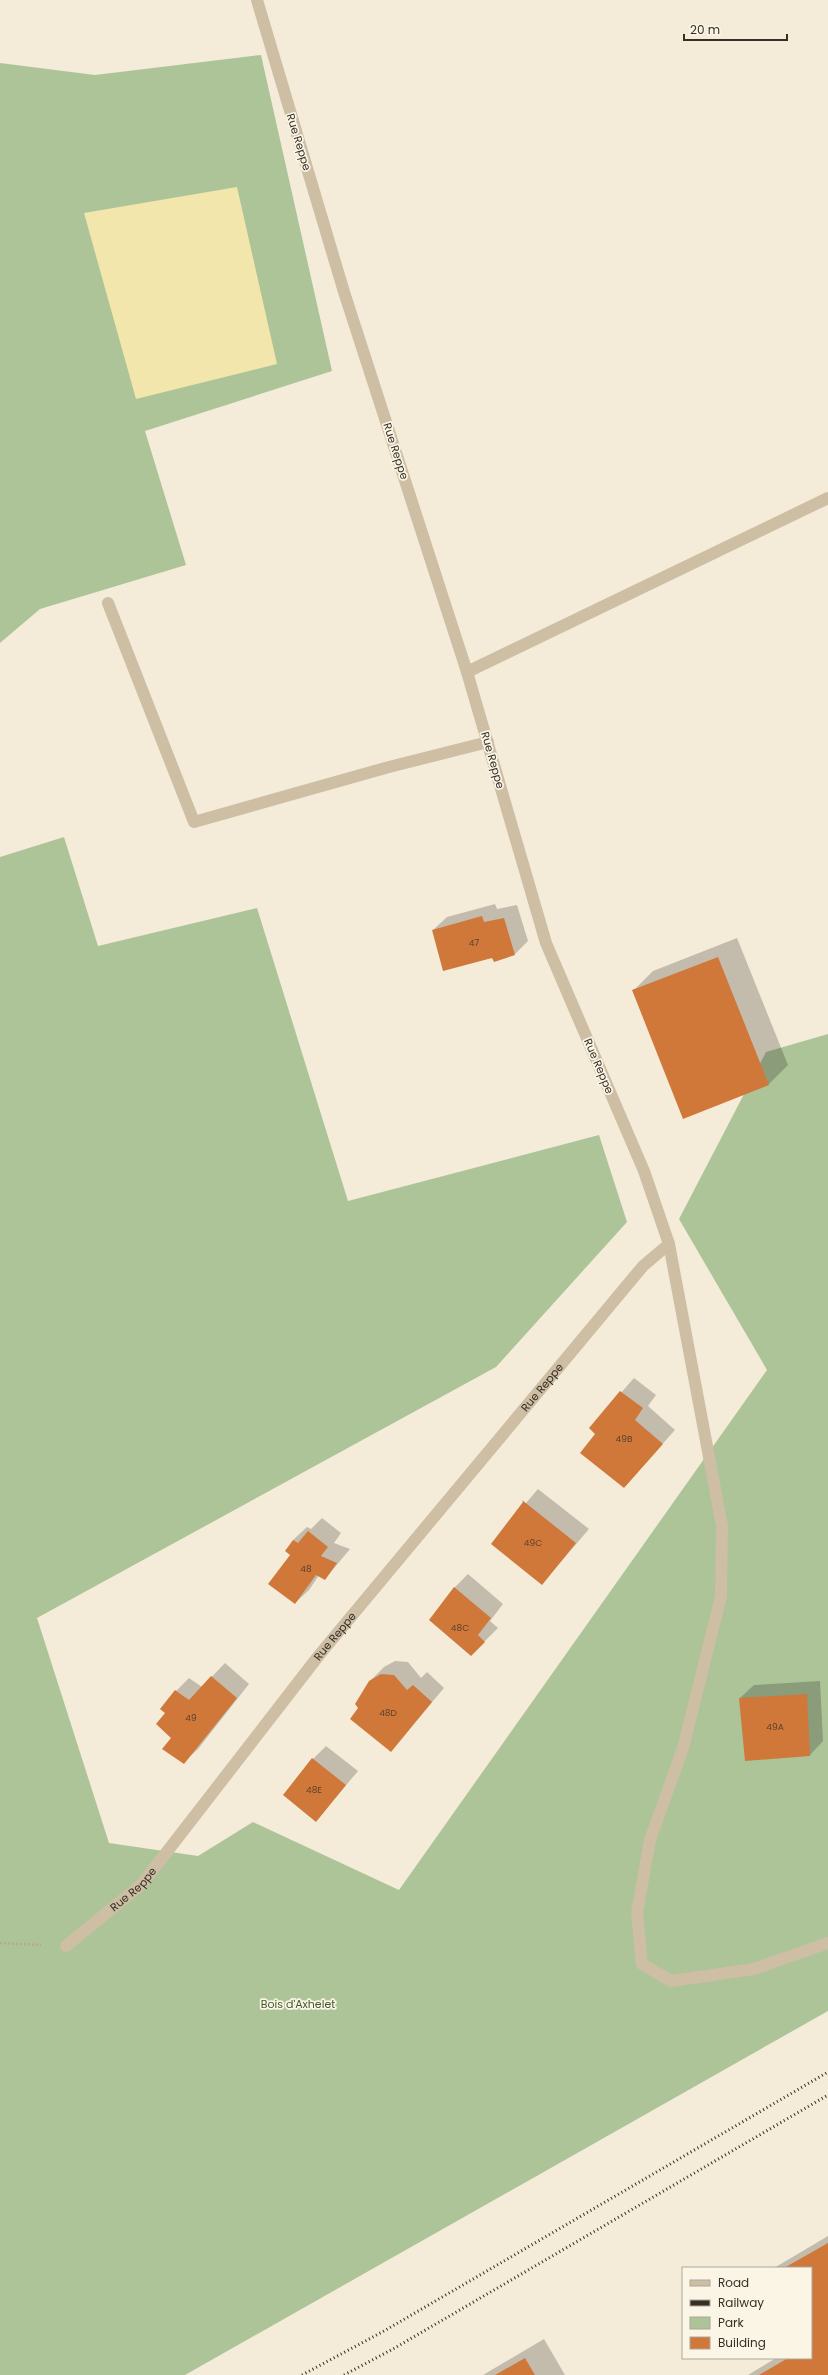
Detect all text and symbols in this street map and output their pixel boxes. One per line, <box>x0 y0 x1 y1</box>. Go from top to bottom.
scale bar <box>684 16 787 42</box>
text: 20 m <box>690 21 720 38</box>
street label: Rue Reppe <box>283 112 315 173</box>
street label: Rue Reppe <box>379 421 413 482</box>
street label: Rue Reppe <box>477 730 509 791</box>
house number: 47 <box>469 937 479 949</box>
street label: Rue Reppe <box>580 1036 618 1096</box>
street label: Rue Reppe <box>517 1359 567 1415</box>
house number: 49B <box>616 1433 633 1445</box>
house number: 49C <box>524 1537 542 1549</box>
house number: 48 <box>300 1563 312 1575</box>
street label: Rue Reppe <box>310 1608 360 1664</box>
house number: 48C <box>451 1622 469 1634</box>
house number: 48D <box>379 1707 397 1719</box>
house number: 49 <box>185 1712 197 1724</box>
house number: 49A <box>766 1721 784 1733</box>
house number: 48E <box>306 1784 322 1796</box>
street label: Rue Reppe <box>106 1864 160 1915</box>
park label: Bois d'Axhelet <box>261 1996 335 2012</box>
legend <box>682 2267 812 2359</box>
text: Road <box>718 2274 749 2291</box>
text: Railway <box>718 2294 764 2311</box>
text: Park <box>718 2314 745 2331</box>
text: Building <box>718 2334 766 2351</box>

